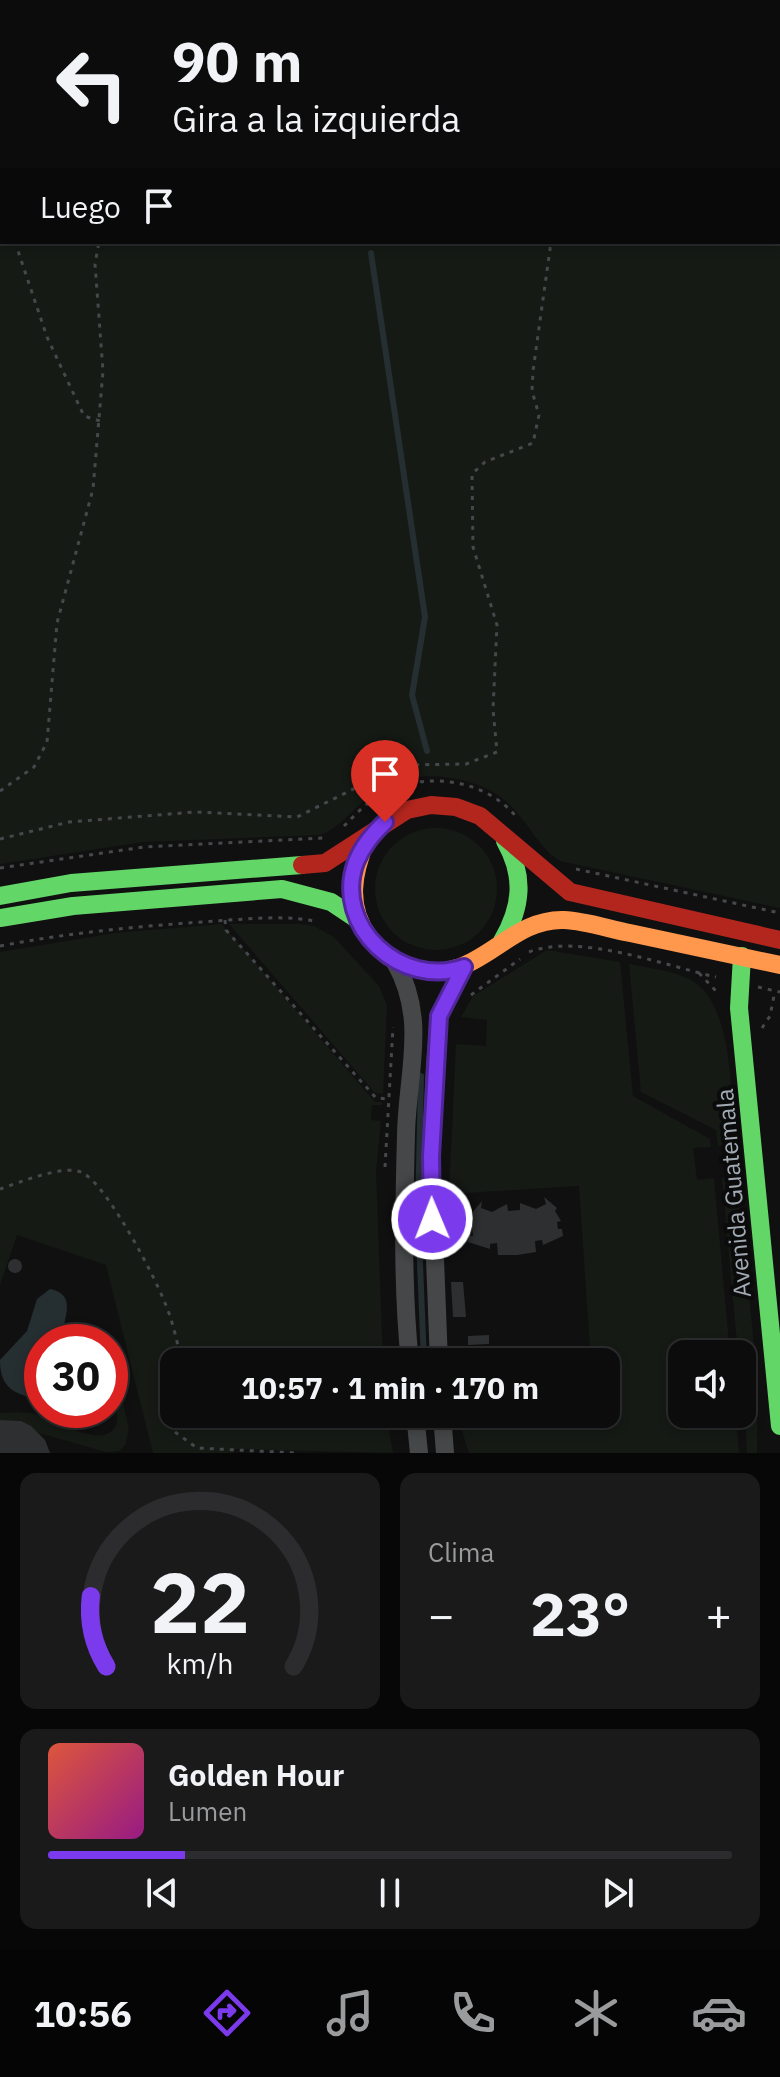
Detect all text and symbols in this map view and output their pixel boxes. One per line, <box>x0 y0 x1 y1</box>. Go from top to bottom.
text: 90 m <box>172 25 302 97</box>
icon: left <box>40 32 144 136</box>
text: Gira a la izquierda <box>172 95 461 142</box>
icon: arrive <box>137 184 181 228</box>
text: Luego <box>40 187 121 226</box>
pin <box>351 740 419 822</box>
icon: arrive <box>363 752 407 796</box>
street label: Avenida Guatemala <box>708 1087 758 1299</box>
position arrow <box>390 1177 474 1261</box>
speed limit sign: 30 <box>24 1324 128 1428</box>
map controls <box>668 1340 756 1428</box>
button: sound <box>668 1340 756 1428</box>
text: 10:57 · 1 min · 170 m <box>241 1368 539 1407</box>
text: Clima <box>428 1535 494 1569</box>
text: 22 <box>150 1548 250 1656</box>
text: 23° <box>530 1574 630 1653</box>
text: − <box>428 1586 454 1643</box>
text: + <box>706 1586 732 1643</box>
text: km/h <box>166 1645 234 1682</box>
text: Golden Hour <box>168 1755 344 1794</box>
text: Lumen <box>168 1794 247 1828</box>
icon: previous <box>140 1871 184 1915</box>
icon: pause <box>368 1871 412 1915</box>
icon: next <box>596 1871 640 1915</box>
icon: directions <box>199 1985 255 2041</box>
icon: music <box>322 1985 378 2041</box>
icon: phone <box>445 1985 501 2041</box>
icon: climate <box>568 1985 624 2041</box>
icon: car <box>691 1985 747 2041</box>
text: 10:56 <box>33 1990 132 2037</box>

